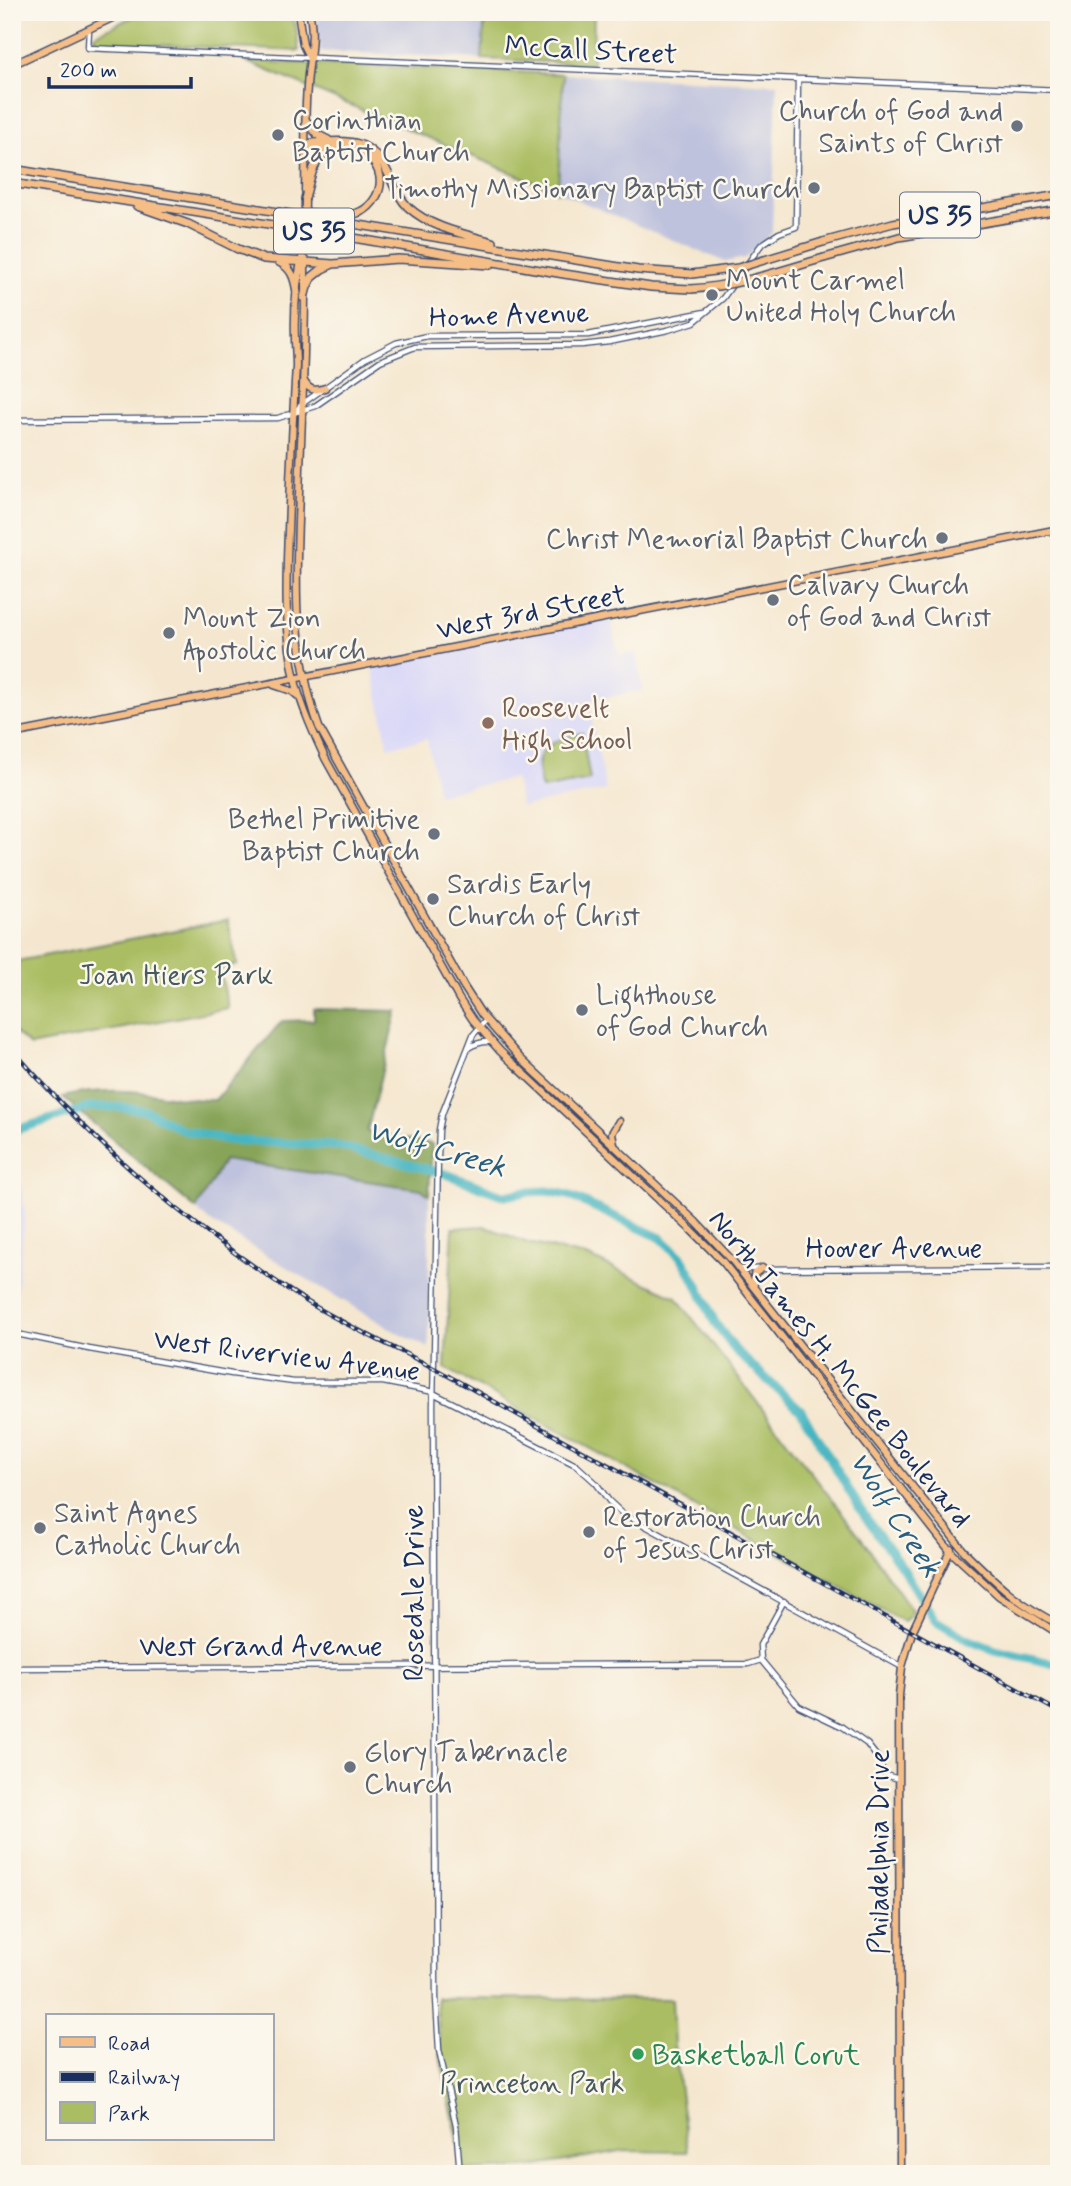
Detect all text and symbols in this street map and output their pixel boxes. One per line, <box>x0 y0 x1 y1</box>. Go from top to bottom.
street label: McCall Street <box>504 29 678 74</box>
scale bar <box>49 46 191 90</box>
text: 200 m <box>60 57 117 85</box>
place label: Church of God and Saints of Christ <box>778 94 1004 163</box>
place label: Corinthian Baptist Church <box>292 103 470 172</box>
marker: Church of God and Saints of Christ <box>1009 118 1025 134</box>
marker: Corinthian Baptist Church <box>270 127 286 143</box>
place label: Timothy Missionary Baptist Church <box>384 172 800 209</box>
marker: Timothy Missionary Baptist Church <box>806 180 822 196</box>
road number: US 35 <box>900 192 980 238</box>
road number: US 35 <box>274 208 354 254</box>
place label: Mount Carmel United Holy Church <box>726 263 956 332</box>
marker: Mount Carmel United Holy Church <box>704 287 720 303</box>
street label: Home Avenue <box>428 295 590 338</box>
place label: Christ Memorial Baptist Church <box>546 522 928 559</box>
marker: Christ Memorial Baptist Church <box>934 530 950 546</box>
place label: Calvary Church of God and Christ <box>787 568 992 637</box>
street label: West 3rd Street <box>434 577 629 650</box>
marker: Calvary Church of God and Christ <box>765 592 781 608</box>
place label: Mount Zion Apostolic Church <box>183 601 366 673</box>
marker: Mount Zion Apostolic Church <box>161 625 177 641</box>
place label: Roosevelt High School <box>502 691 632 763</box>
marker: Roosevelt High School <box>480 715 496 731</box>
place label: Bethel Primitive Baptist Church <box>228 802 420 871</box>
marker: Bethel Primitive Baptist Church <box>426 826 442 842</box>
place label: Sardis Early Church of Christ <box>447 867 641 936</box>
marker: Sardis Early Church of Christ <box>425 891 441 907</box>
park label: Joan Hiers Park <box>79 958 273 995</box>
place label: Lighthouse of God Church <box>596 978 768 1047</box>
marker: Lighthouse of God Church <box>574 1002 590 1018</box>
water label: Wolf Creek <box>363 1111 510 1188</box>
street label: North James H. McGee Boulevard <box>699 1203 979 1536</box>
street label: Hoover Avenue <box>806 1231 982 1268</box>
street label: West Riverview Avenue <box>151 1322 422 1391</box>
water label: Wolf Creek <box>840 1445 950 1585</box>
place label: Saint Agnes Catholic Church <box>54 1496 241 1565</box>
place label: Restoration Church of Jesus Christ <box>603 1500 821 1569</box>
street label: Rosedale Drive <box>397 1505 434 1681</box>
marker: Saint Agnes Catholic Church <box>32 1520 48 1536</box>
marker: Restoration Church of Jesus Christ <box>581 1524 597 1540</box>
street label: West Grand Avenue <box>139 1629 383 1666</box>
place label: Glory Tabernacle Church <box>364 1735 568 1804</box>
street label: Philadelphia Drive <box>862 1749 899 1955</box>
marker: Glory Tabernacle Church <box>342 1759 358 1775</box>
legend <box>46 2014 273 2140</box>
text: Road <box>108 2030 150 2058</box>
place label: Basketball Corut <box>652 2038 860 2075</box>
marker: Basketball Corut <box>630 2046 646 2062</box>
text: Railway <box>108 2064 180 2092</box>
park label: Princeton Park <box>440 2066 625 2103</box>
text: Park <box>108 2100 150 2128</box>

